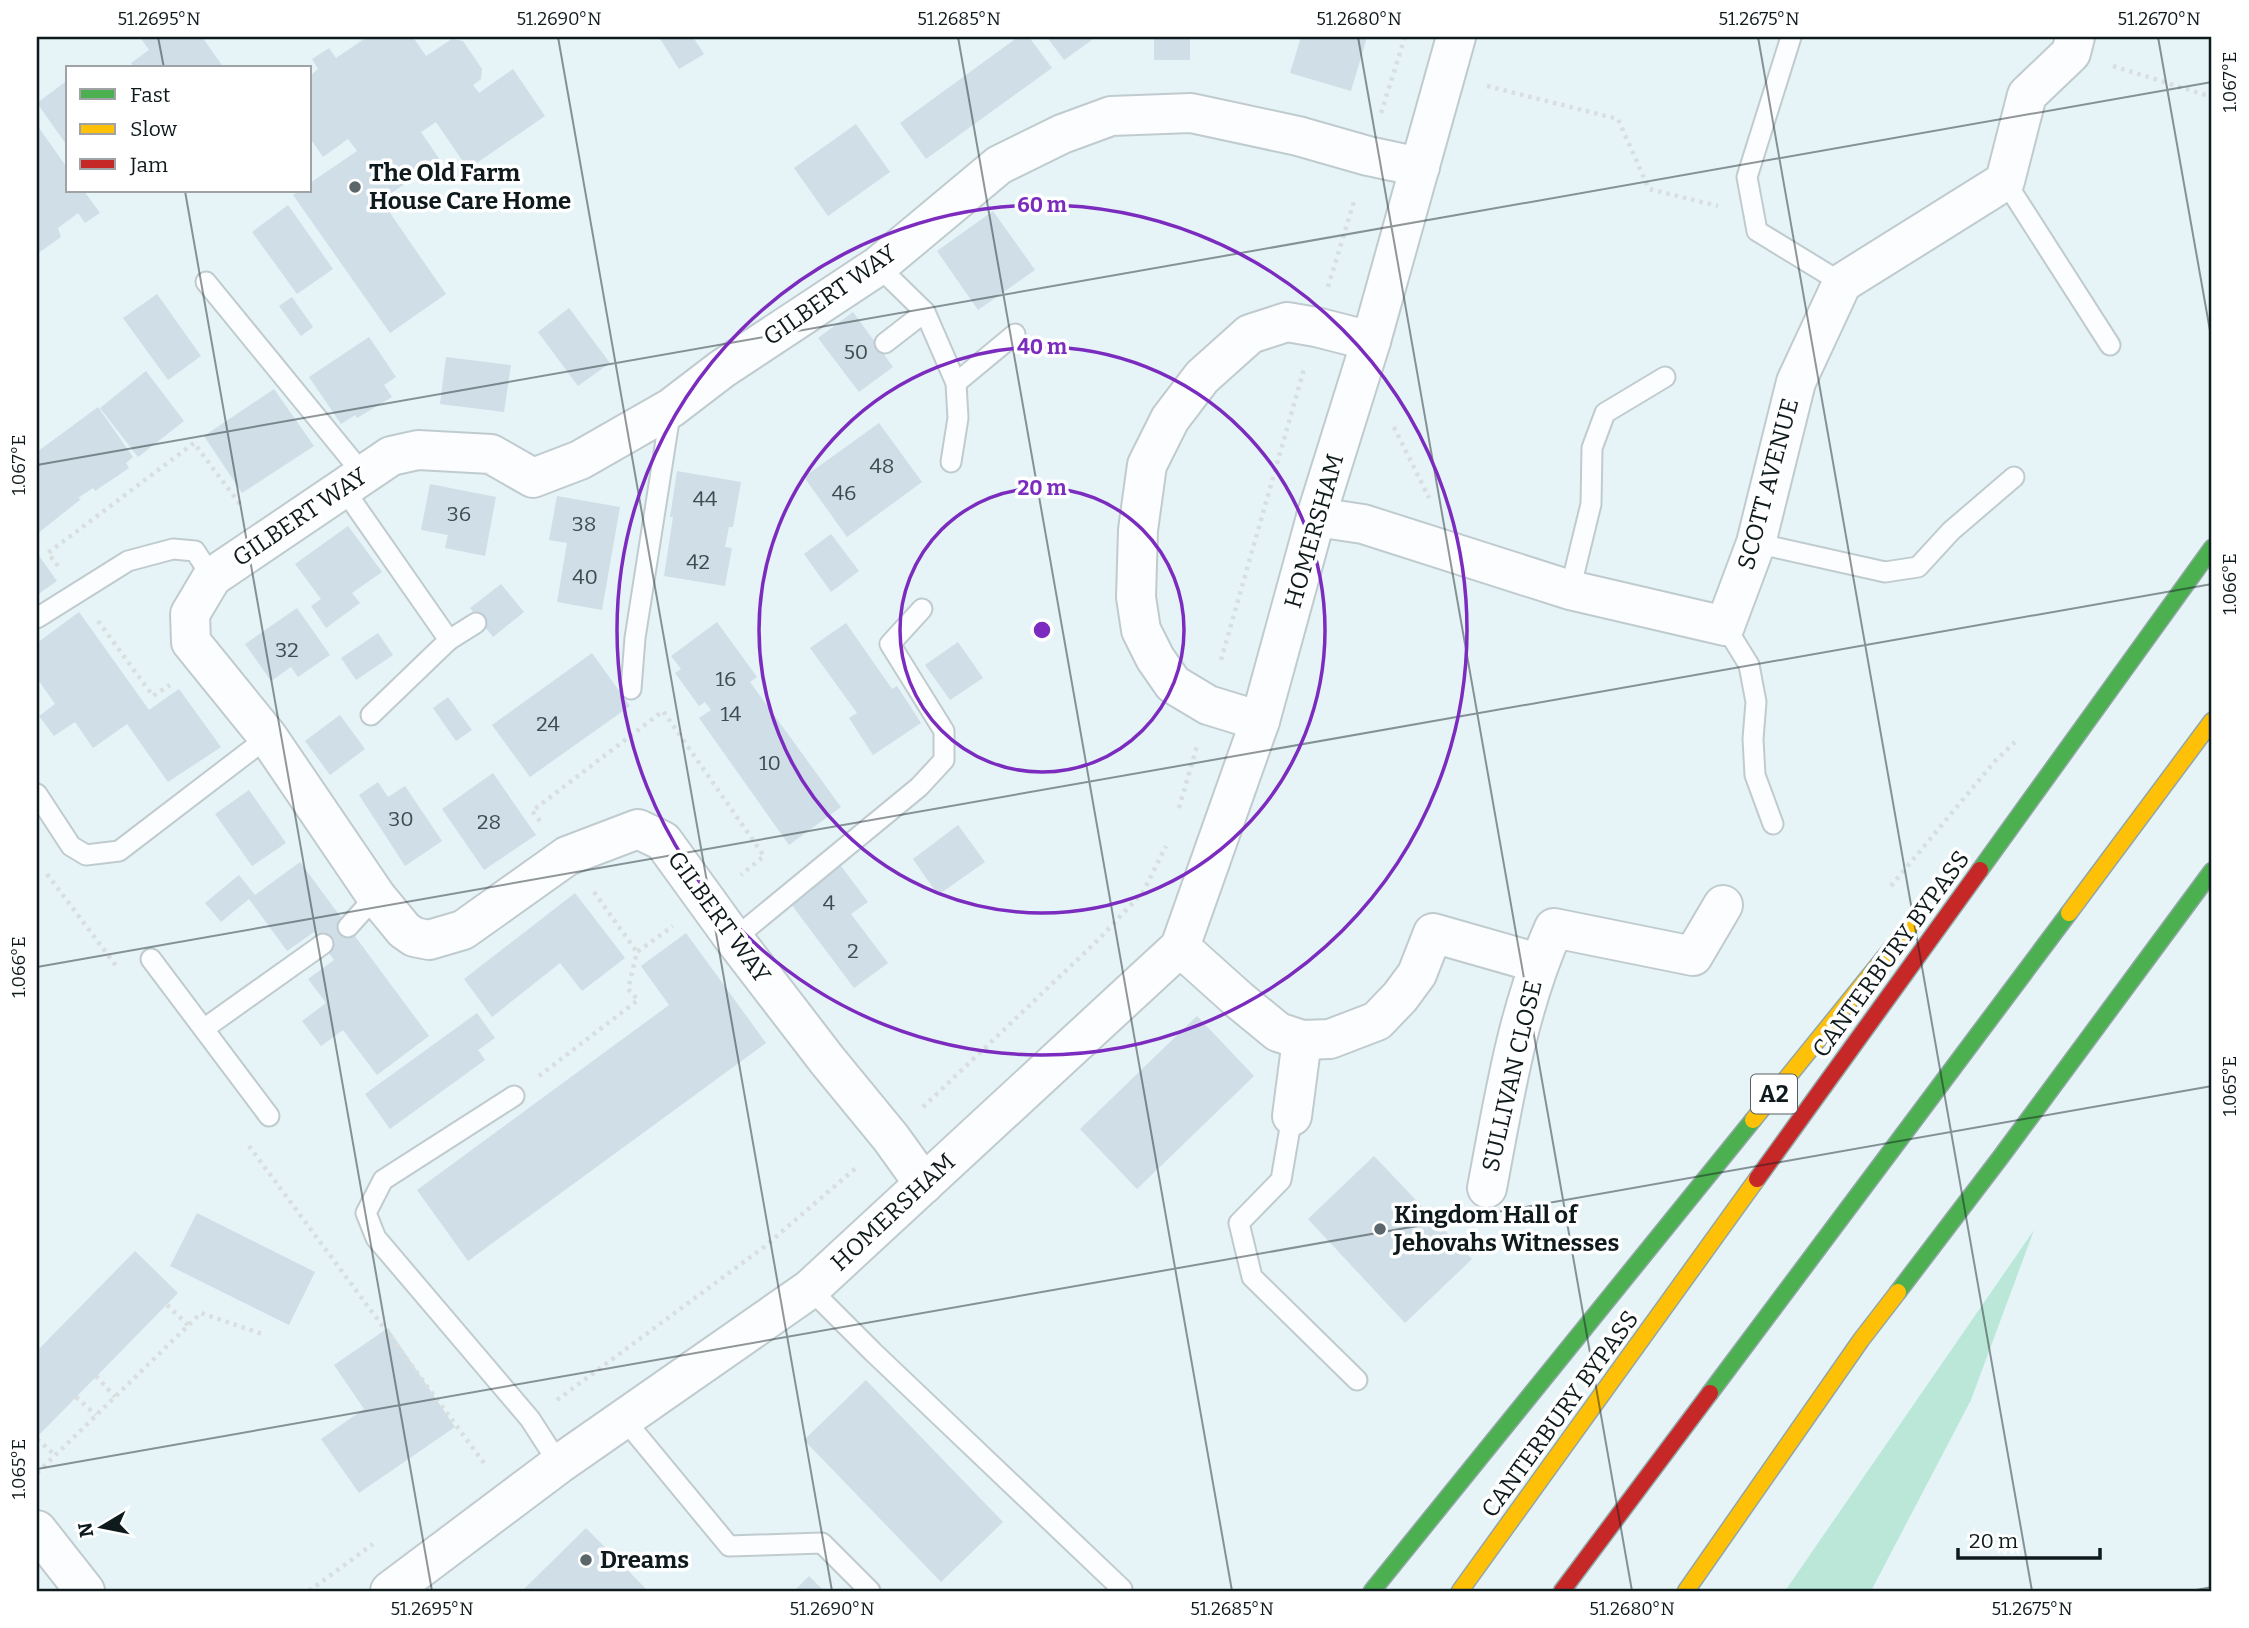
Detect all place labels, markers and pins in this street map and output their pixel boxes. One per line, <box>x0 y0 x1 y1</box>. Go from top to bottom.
place label: The Old Farm House Care Home <box>369 159 571 215</box>
marker: The Old Farm House Care Home <box>347 179 363 195</box>
centre of rings <box>1030 618 1054 642</box>
place label: Kingdom Hall of Jehovahs Witnesses <box>1392 1201 1619 1257</box>
marker: Kingdom Hall of Jehovahs Witnesses <box>1372 1221 1388 1237</box>
place label: Dreams <box>600 1546 689 1574</box>
marker: Dreams <box>578 1552 594 1568</box>

